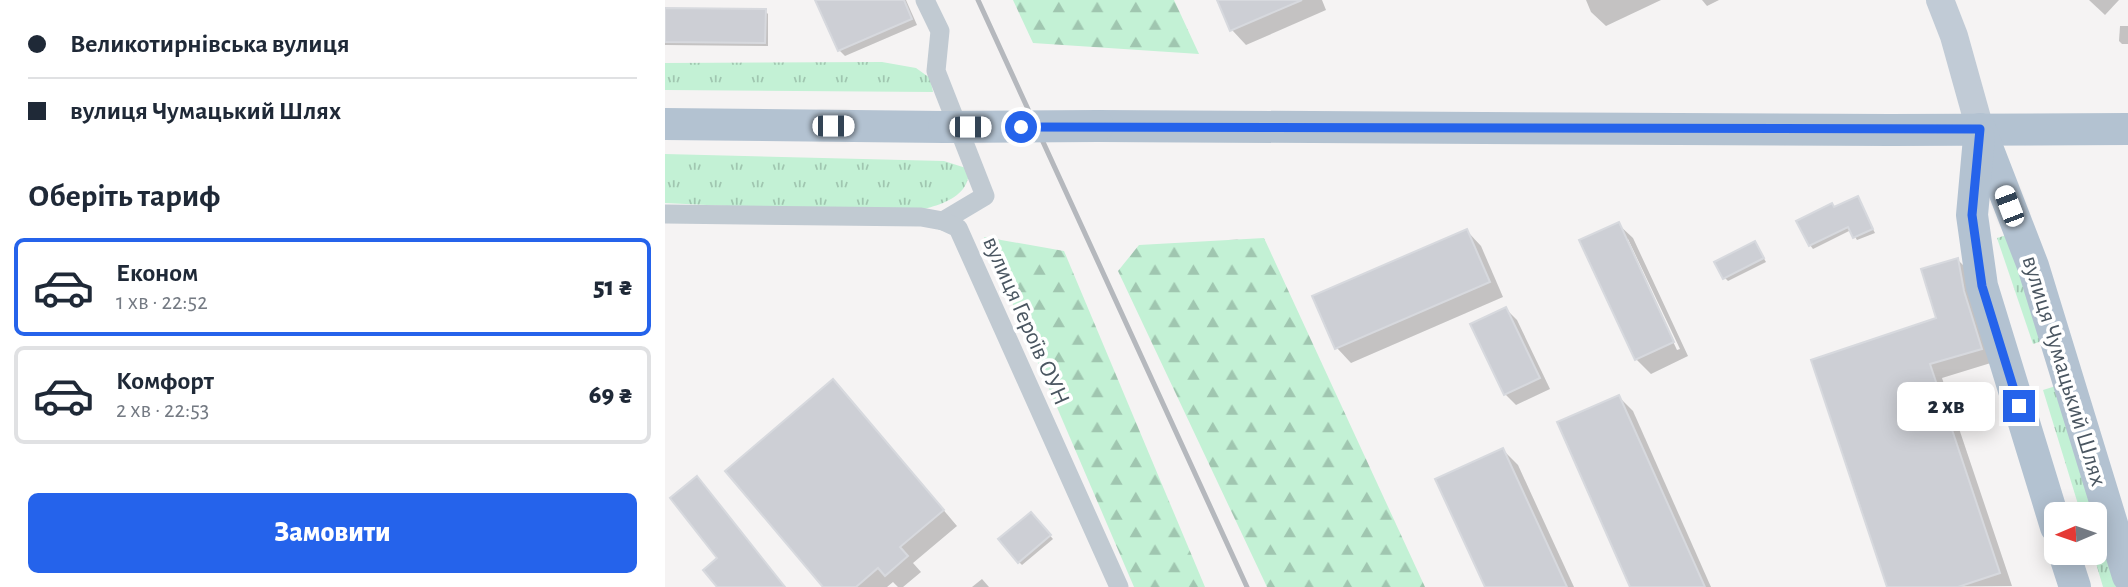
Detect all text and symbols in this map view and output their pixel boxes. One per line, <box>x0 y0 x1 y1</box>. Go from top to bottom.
text: Великотирнівська вулиця <box>70 31 350 57</box>
text: вулиця Чумацький Шлях <box>70 98 341 124</box>
route start <box>1005 111 1037 143</box>
car <box>813 116 855 137</box>
car <box>950 117 992 138</box>
text: Оберіть тариф <box>28 180 220 212</box>
car <box>1992 183 2027 229</box>
street label: вулиця Героїв ОУН <box>978 233 1074 409</box>
street label: вулиця Чумацький Шлях <box>2018 253 2111 489</box>
icon: car <box>32 256 95 319</box>
text: Економ <box>116 260 198 286</box>
text: 51 ₴ <box>593 274 633 300</box>
text: 1 хв · 22:52 <box>116 291 208 314</box>
icon: car <box>32 364 95 427</box>
text: Комфорт <box>116 368 214 394</box>
text: 69 ₴ <box>589 382 633 408</box>
callout: 2 хв <box>1897 382 1995 430</box>
route end <box>2003 390 2035 422</box>
text: 2 хв <box>1928 395 1964 418</box>
text: 2 хв · 22:53 <box>116 399 209 422</box>
button: Замовити <box>28 493 637 573</box>
north arrow <box>2044 502 2107 565</box>
map controls <box>2044 502 2107 565</box>

